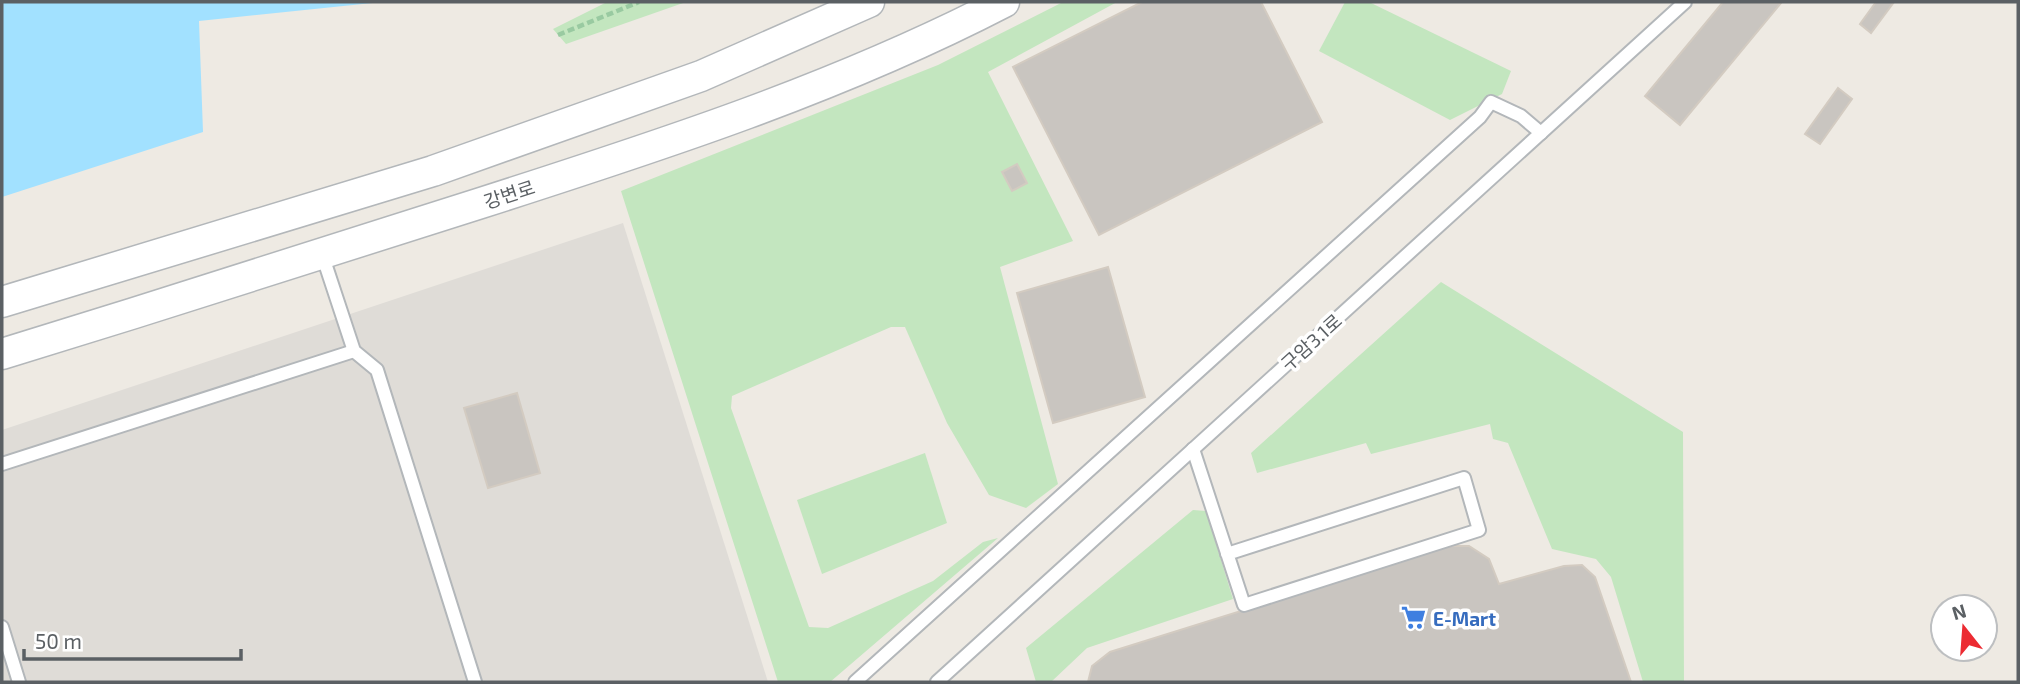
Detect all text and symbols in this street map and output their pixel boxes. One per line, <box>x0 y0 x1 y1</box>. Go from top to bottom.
street label: 강변로 <box>481 175 537 213</box>
street label: 구암3.1로 <box>1276 309 1346 375</box>
north arrow <box>1929 593 1999 663</box>
text: N <box>1949 598 1969 624</box>
supermarket icon: E-Mart <box>1399 604 1427 632</box>
place label: E-Mart <box>1433 607 1496 630</box>
scale bar <box>24 618 242 662</box>
text: 50 m <box>35 628 82 653</box>

